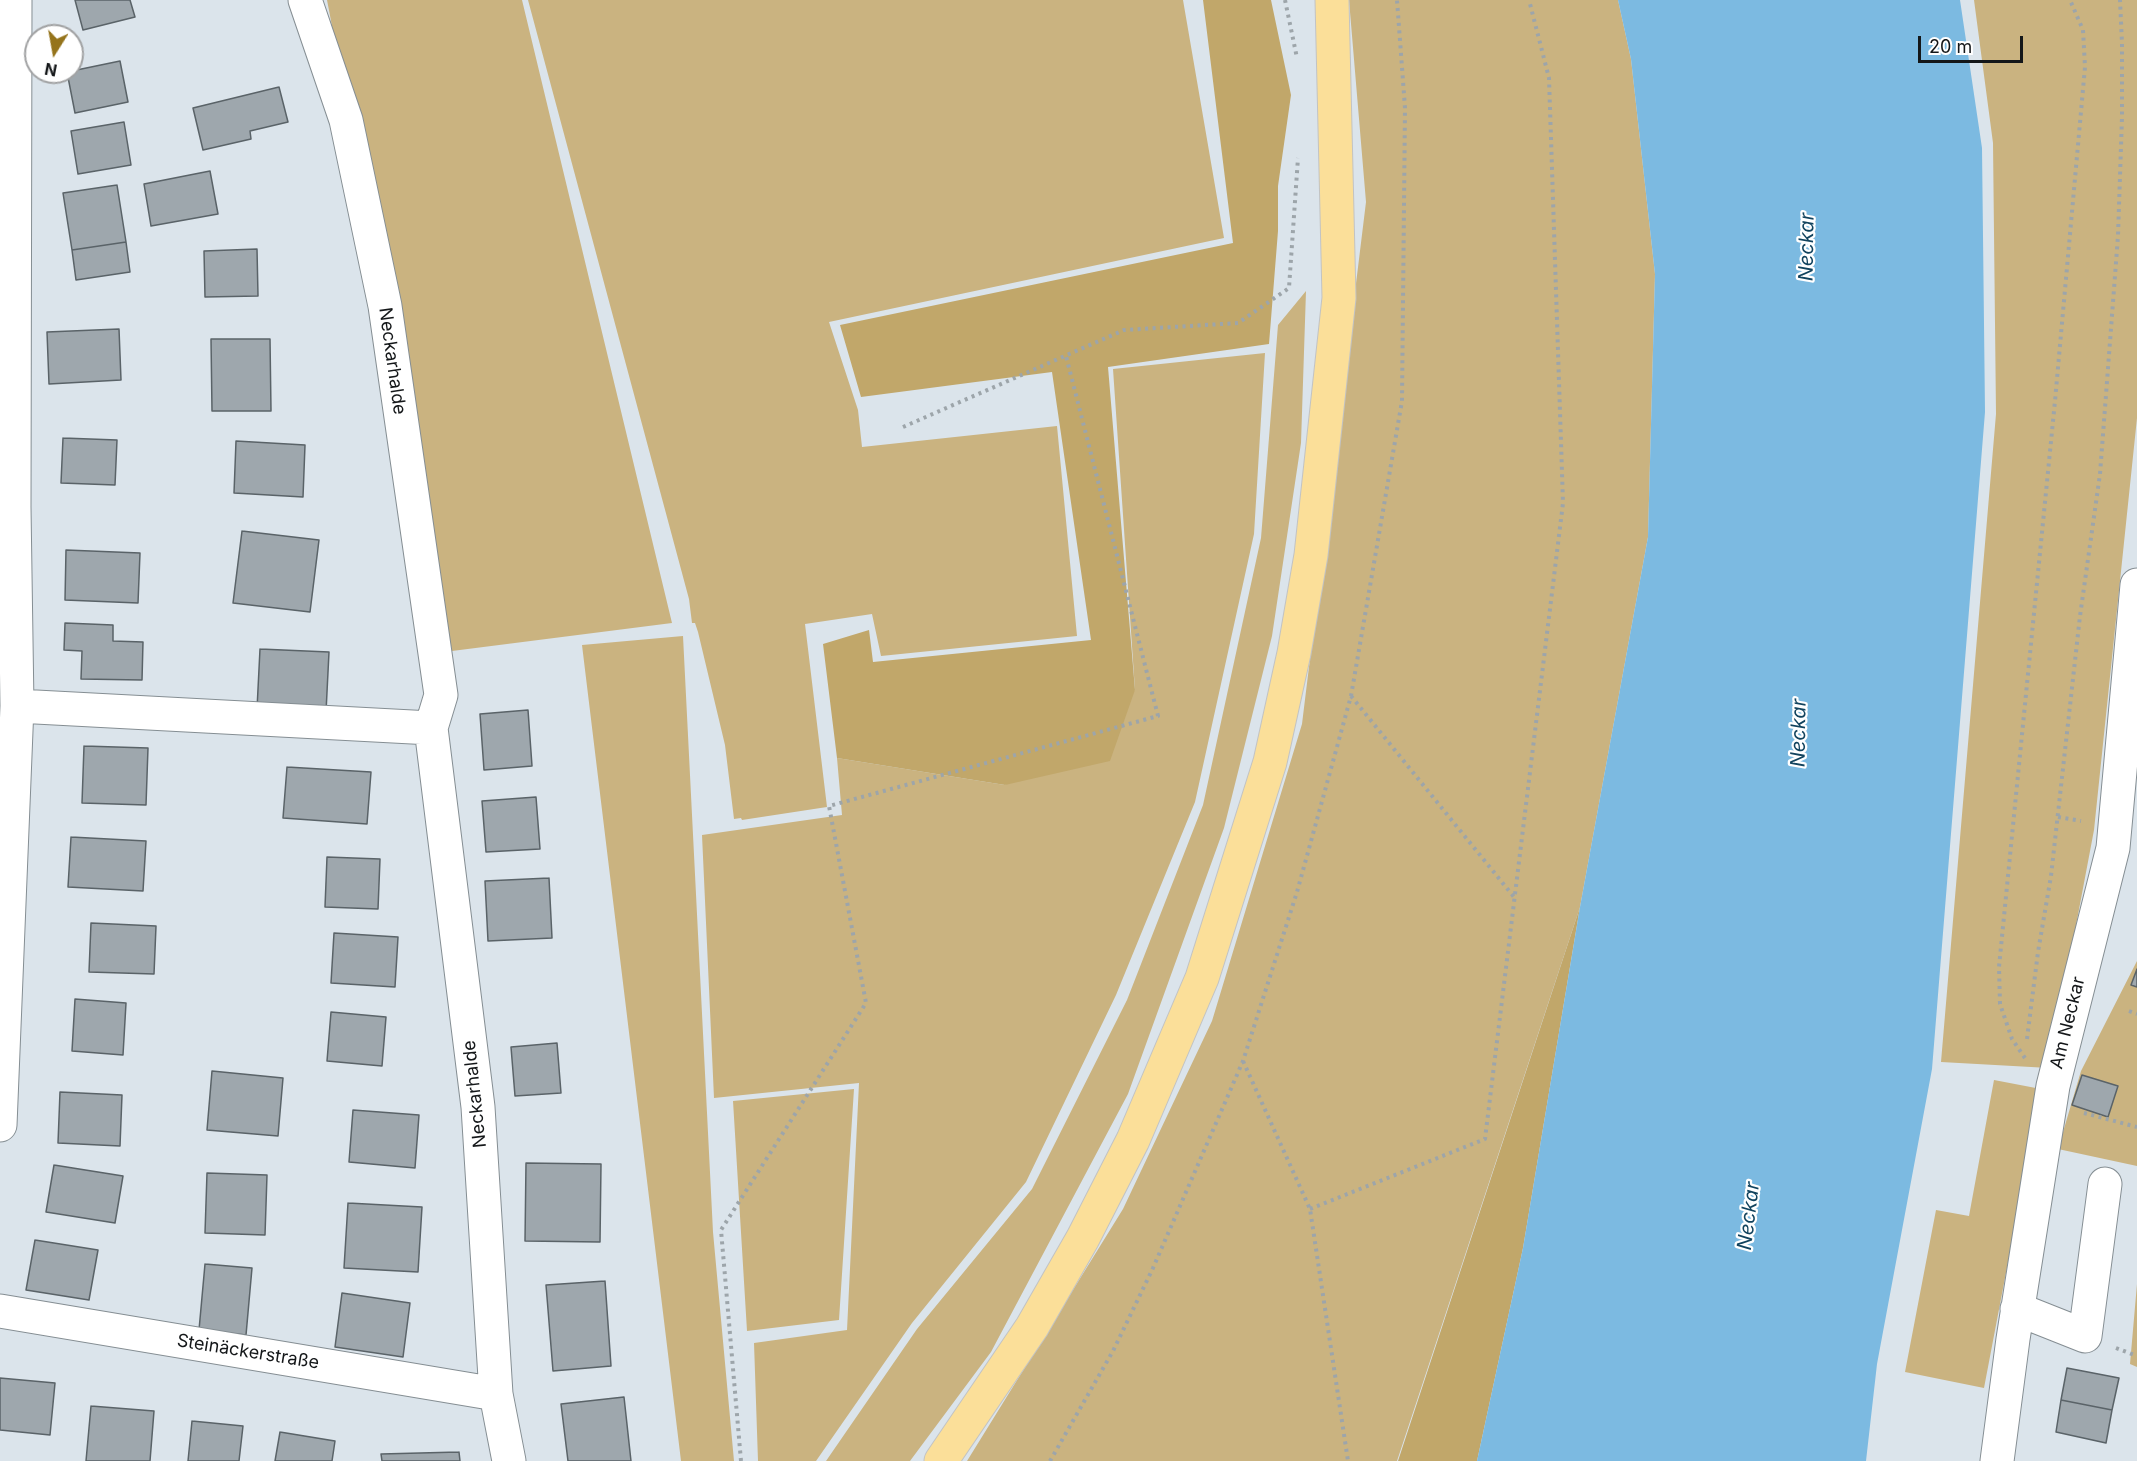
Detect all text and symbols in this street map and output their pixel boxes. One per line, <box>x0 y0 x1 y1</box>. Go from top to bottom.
north arrow <box>24 24 84 84</box>
scale bar <box>1921 24 2026 62</box>
text: 20 m <box>1929 36 1972 57</box>
text: N <box>43 59 59 81</box>
water label: Neckar <box>1794 213 1820 281</box>
street label: Neckarhalde <box>374 306 410 416</box>
water label: Neckar <box>1786 699 1812 767</box>
street label: Am Neckar <box>2046 975 2090 1071</box>
street label: Neckarhalde <box>459 1039 491 1149</box>
water label: Neckar <box>1733 1181 1765 1251</box>
street label: Steinäckerstraße <box>175 1330 321 1374</box>

